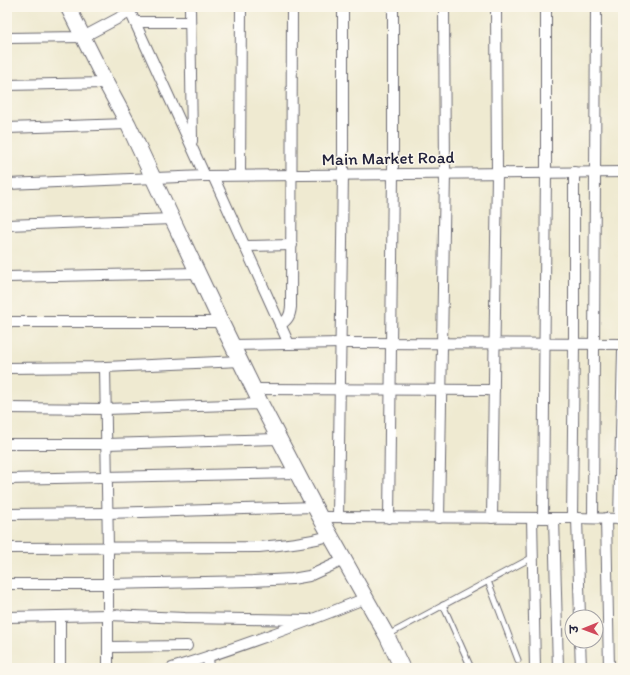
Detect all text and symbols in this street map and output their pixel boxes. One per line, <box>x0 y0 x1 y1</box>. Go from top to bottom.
street label: Main Market Road <box>321 147 455 169</box>
north arrow <box>564 609 604 649</box>
text: उ <box>568 624 581 634</box>

